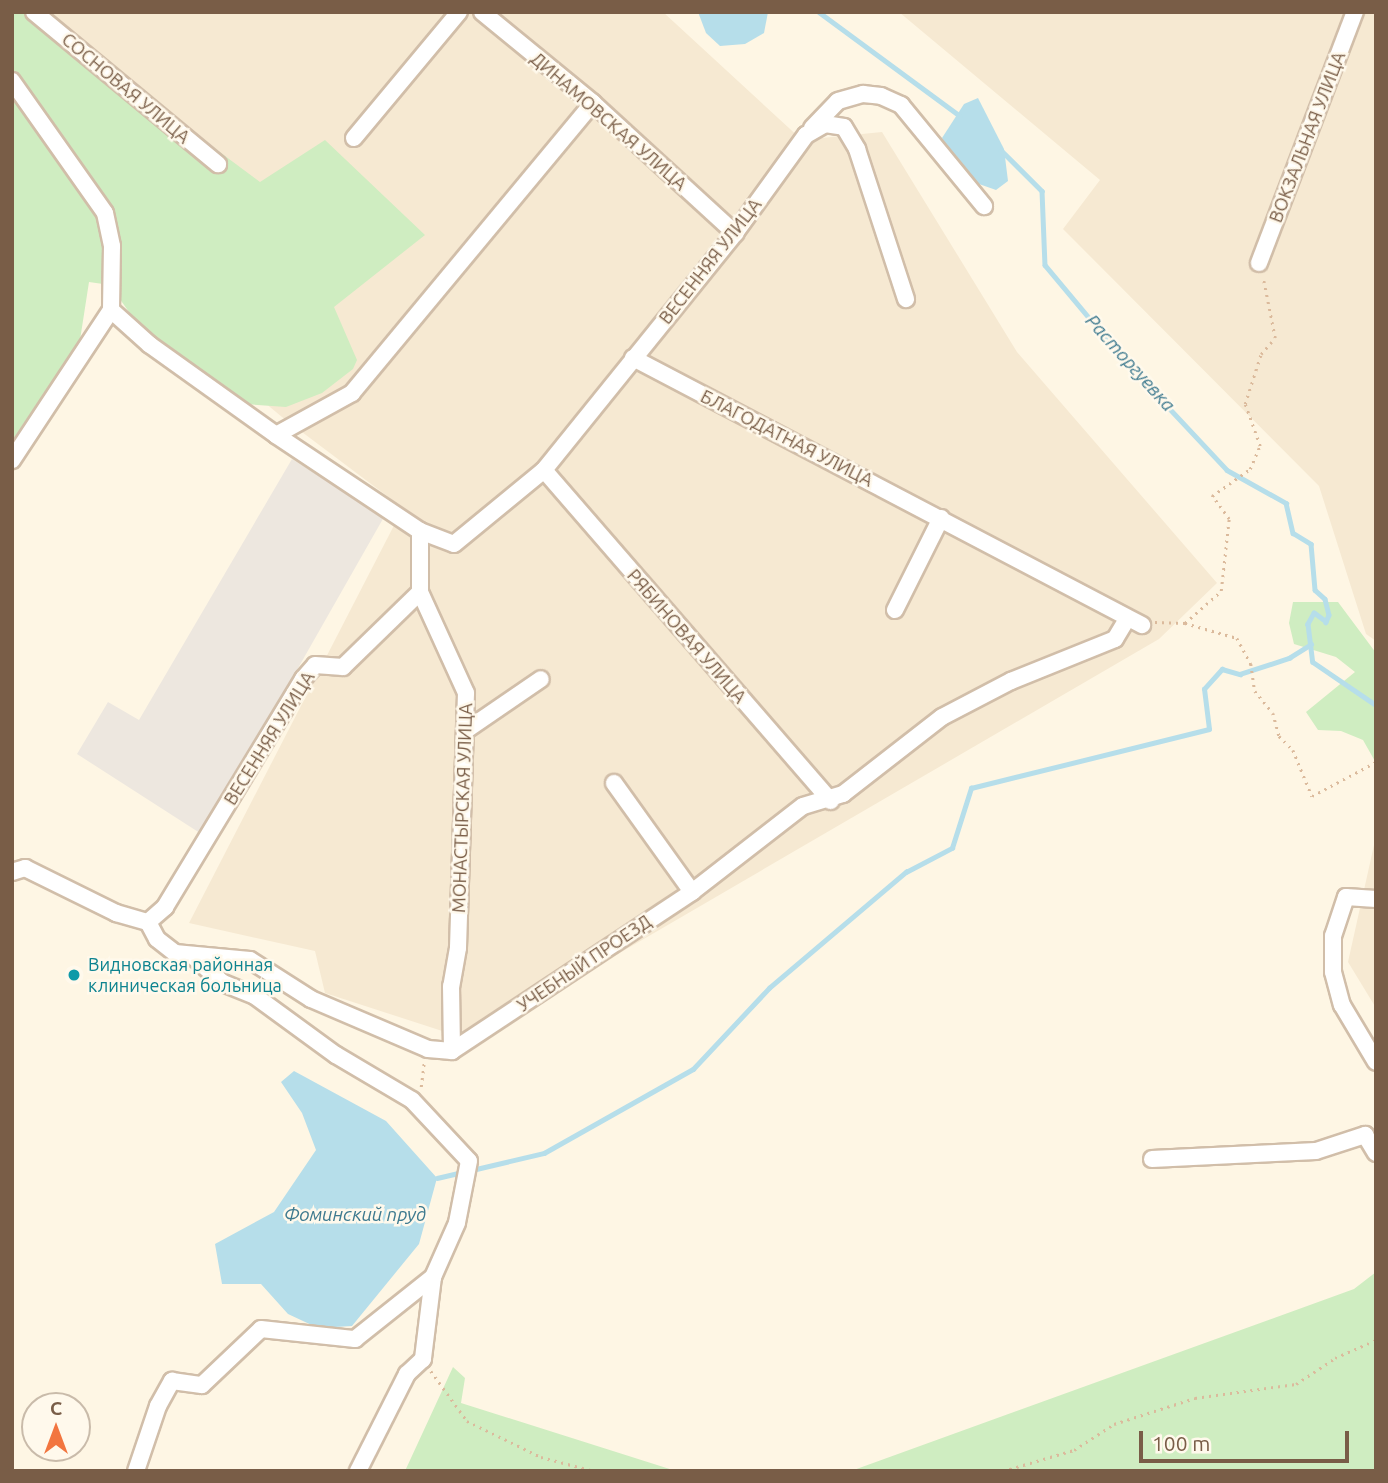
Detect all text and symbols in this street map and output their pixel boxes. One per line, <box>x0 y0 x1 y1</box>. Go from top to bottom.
street label: СОСНОВАЯ УЛИЦА <box>58 28 194 148</box>
street label: ДИНАМОВСКАЯ УЛИЦА <box>527 47 691 195</box>
street label: ВОКЗАЛЬНАЯ УЛИЦА <box>1264 49 1350 225</box>
street label: ВЕСЕННЯЯ УЛИЦА <box>654 194 766 328</box>
water label: Расторгуевка <box>1080 310 1180 416</box>
street label: БЛАГОДАТНАЯ УЛИЦА <box>697 385 877 491</box>
street label: РЯБИНОВАЯ УЛИЦА <box>623 565 751 707</box>
street label: ВЕСЕННЯЯ УЛИЦА <box>219 667 319 809</box>
street label: МОНАСТЫРСКАЯ УЛИЦА <box>448 703 476 913</box>
street label: УЧЕБНЫЙ ПРОЕЗД <box>513 910 655 1016</box>
place label: Видновская районная клиническая больница <box>88 954 282 996</box>
marker: Видновская районная клиническая больница <box>66 967 82 983</box>
water label: Фоминский пруд <box>284 1204 426 1226</box>
north arrow <box>21 1392 91 1462</box>
text: С <box>50 1397 62 1419</box>
scale bar <box>1143 1416 1353 1460</box>
text: 100 m <box>1152 1431 1210 1455</box>

